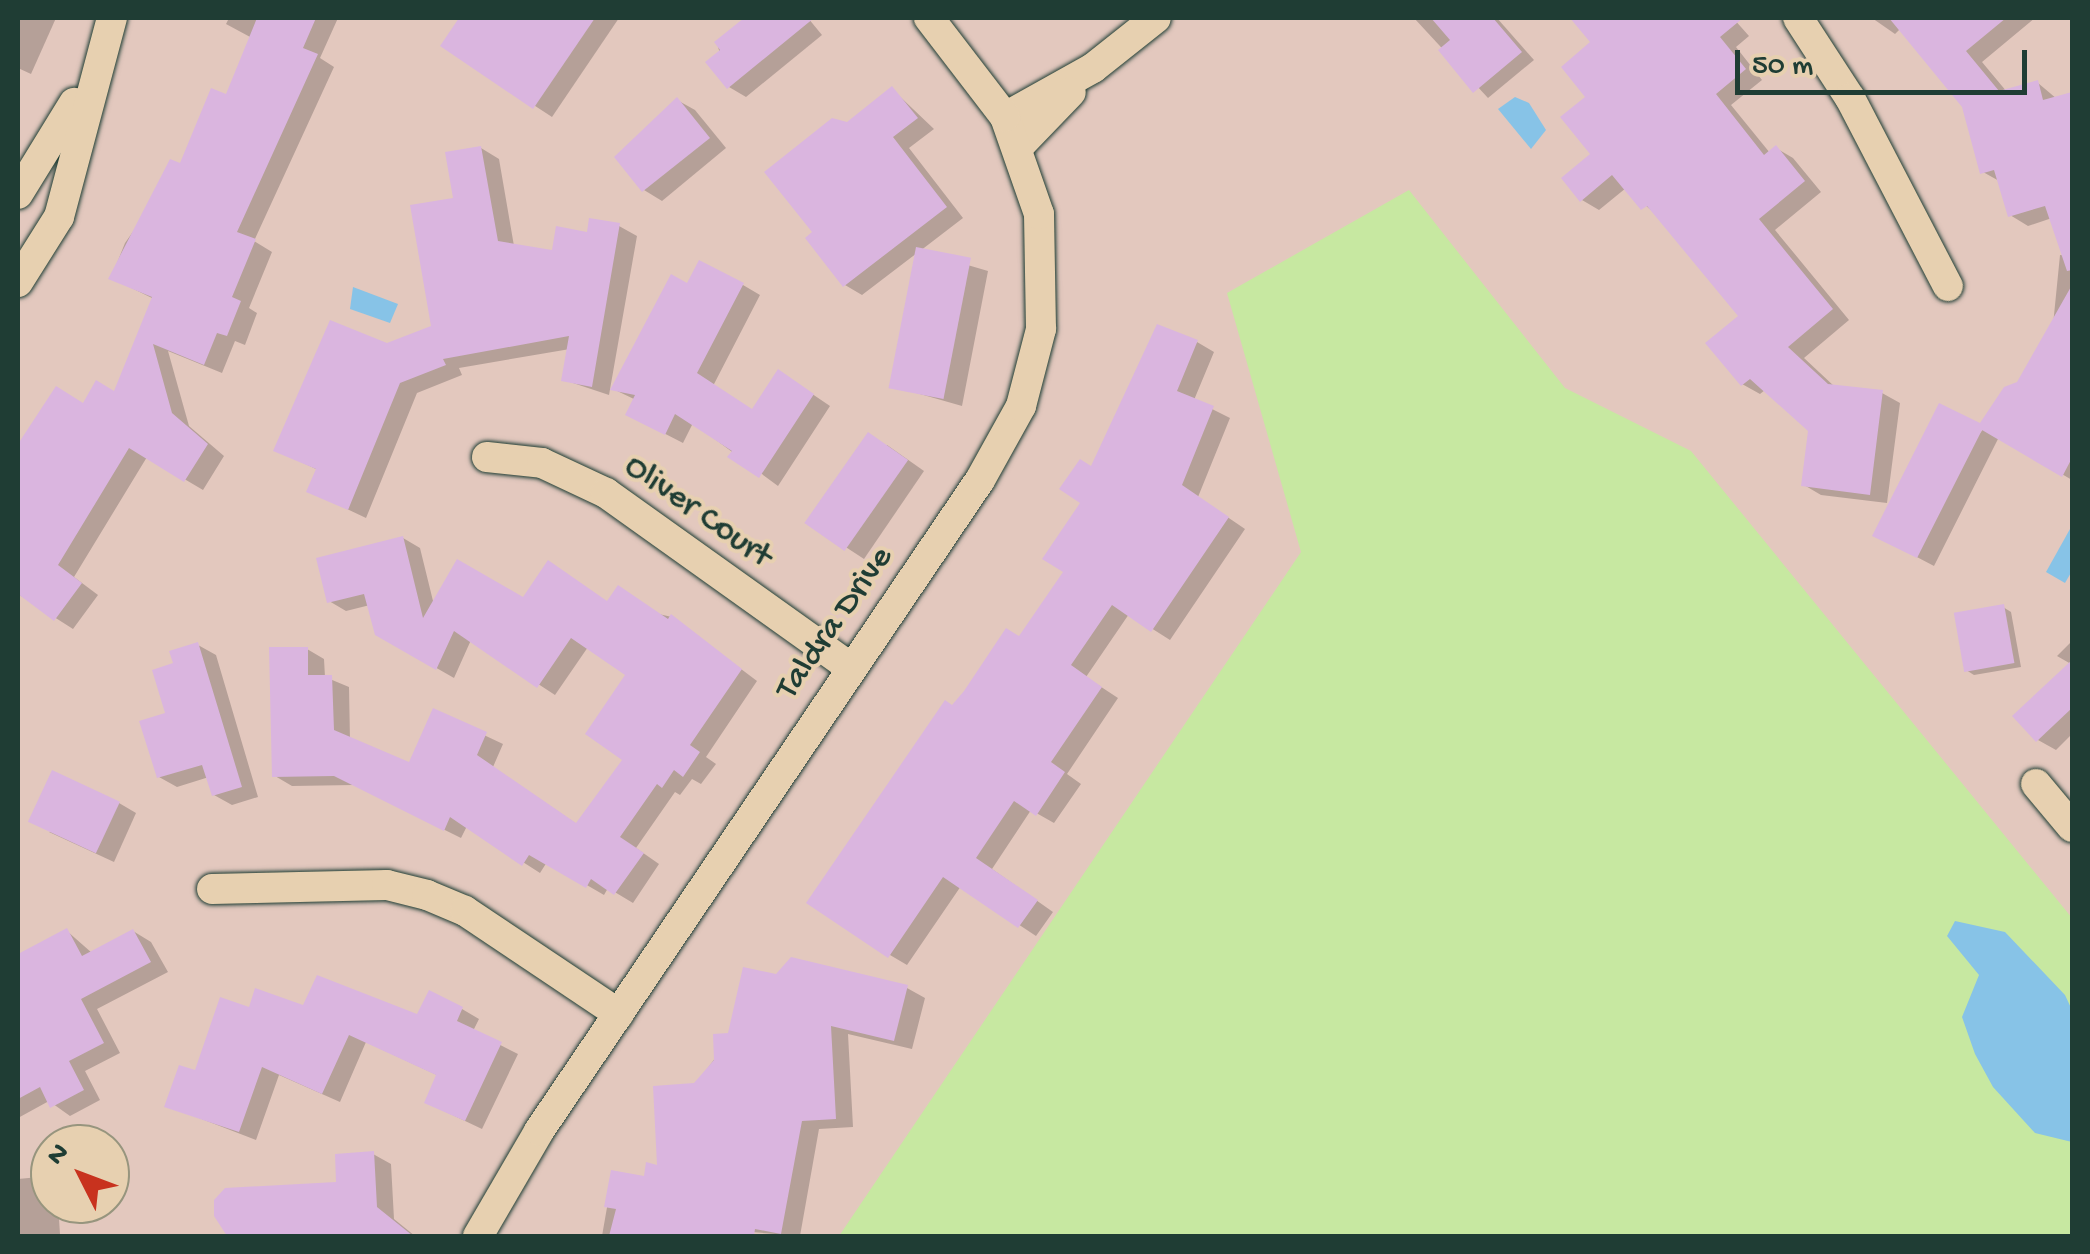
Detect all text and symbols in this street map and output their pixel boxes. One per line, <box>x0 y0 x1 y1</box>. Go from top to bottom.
scale bar <box>1740 30 2032 92</box>
text: 50 m <box>1752 50 1813 85</box>
street label: Oliver Court <box>615 447 779 579</box>
street label: Taldra Drive <box>768 539 904 709</box>
north arrow <box>30 1124 130 1224</box>
text: N <box>40 1137 77 1173</box>

